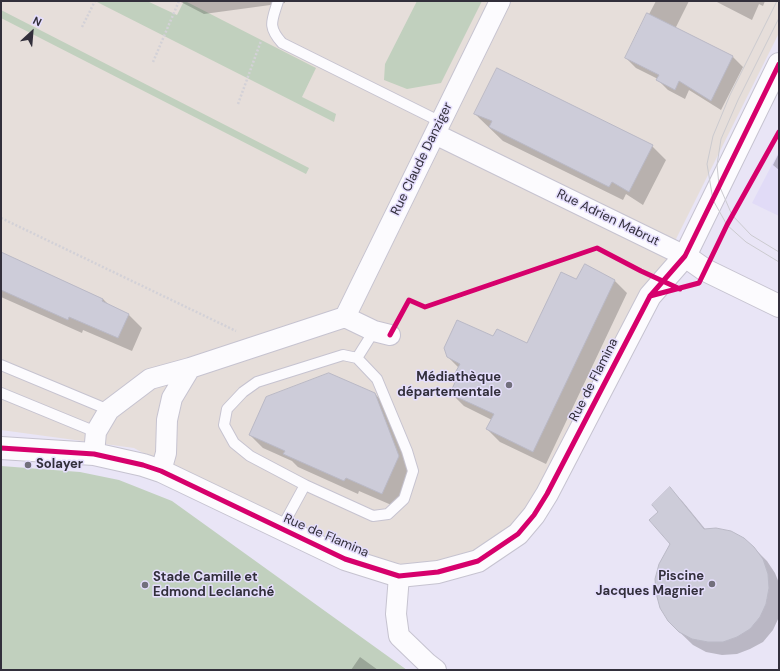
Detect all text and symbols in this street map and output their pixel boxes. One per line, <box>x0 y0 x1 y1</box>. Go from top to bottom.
north arrow <box>12 12 52 52</box>
text: N <box>31 13 44 29</box>
street label: Rue Claude Danziger <box>388 100 456 218</box>
street label: Rue Adrien Mabrut <box>554 186 662 250</box>
street label: Rue de Flamina <box>566 336 622 424</box>
place label: Médiathèque départementale <box>397 370 501 401</box>
marker: Médiathèque départementale <box>504 380 514 390</box>
place label: Solayer <box>36 457 83 473</box>
marker: Solayer <box>23 460 33 470</box>
street label: Rue de Flamina <box>281 511 371 561</box>
place label: Piscine Jacques Magnier <box>596 569 704 600</box>
place label: Stade Camille et Edmond Leclanché <box>153 570 274 601</box>
marker: Piscine Jacques Magnier <box>707 579 717 589</box>
marker: Stade Camille et Edmond Leclanché <box>140 580 150 590</box>

